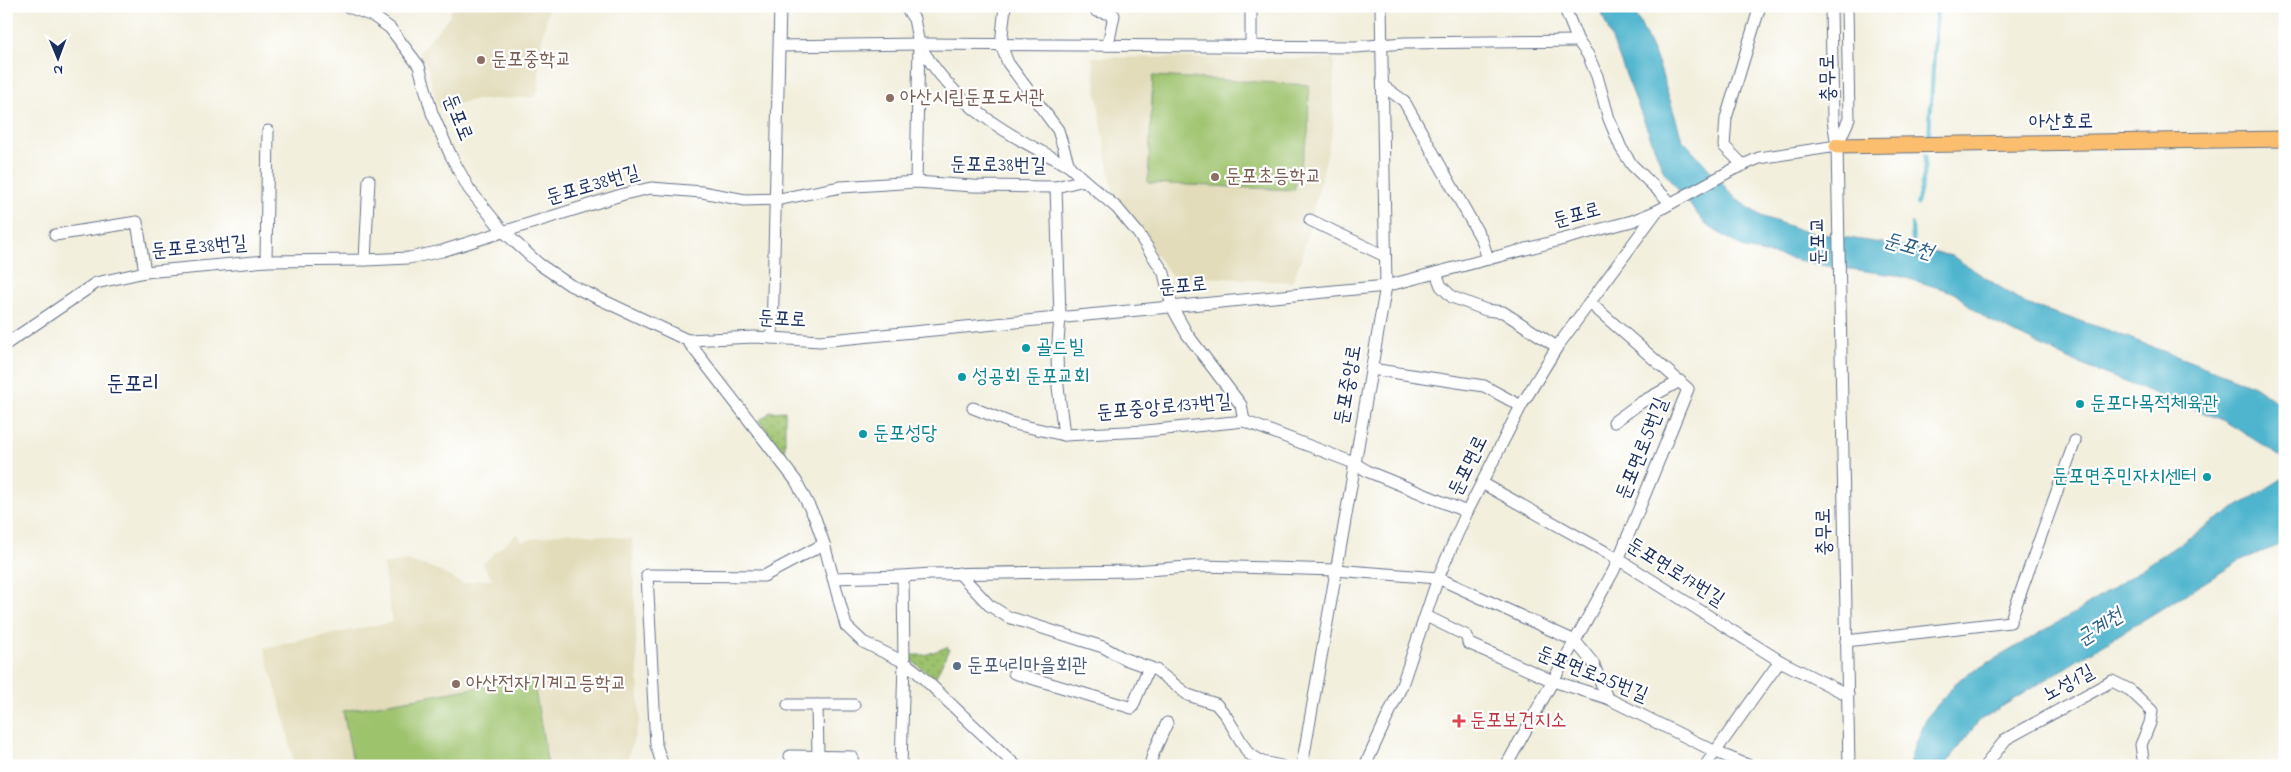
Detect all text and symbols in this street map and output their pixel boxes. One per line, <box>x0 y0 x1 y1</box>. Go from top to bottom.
north arrow <box>32 32 82 82</box>
place label: 둔포중학교 <box>491 46 571 75</box>
marker: 둔포중학교 <box>475 54 487 66</box>
street label: 충무로 <box>1814 54 1844 102</box>
text: N <box>53 59 63 80</box>
place label: 아산시립둔포도서관 <box>900 84 1045 113</box>
street label: 둔포로 <box>435 90 479 146</box>
marker: 아산시립둔포도서관 <box>884 92 896 104</box>
street label: 아산호로 <box>2029 108 2093 138</box>
street label: 둔포로38번길 <box>950 151 1046 181</box>
street label: 둔포로38번길 <box>543 159 643 213</box>
place label: 둔포초등학교 <box>1225 163 1322 192</box>
marker: 둔포초등학교 <box>1209 171 1221 183</box>
street label: 둔포로 <box>1550 196 1604 236</box>
street label: 둔포교 <box>1804 217 1834 265</box>
water label: 둔포천 <box>1879 226 1939 269</box>
street label: 둔포로38번길 <box>150 229 248 267</box>
street label: 둔포로 <box>1158 270 1208 304</box>
street label: 둔포로 <box>757 304 807 336</box>
place label: 골드빌 <box>1036 334 1085 363</box>
marker: 골드빌 <box>1020 342 1032 354</box>
street label: 둔포중앙로 <box>1328 343 1370 427</box>
place label: 성공회 둔포교회 <box>972 363 1090 392</box>
district label: 둔포리 <box>106 369 160 401</box>
marker: 성공회 둔포교회 <box>956 371 968 383</box>
street label: 둔포중앙로137번길 <box>1095 388 1233 428</box>
place label: 둔포다목적체육관 <box>2090 390 2219 419</box>
street label: 둔포면로5번길 <box>1609 393 1677 505</box>
marker: 둔포다목적체육관 <box>2074 398 2086 410</box>
place label: 둔포성당 <box>873 420 937 449</box>
marker: 둔포성당 <box>857 428 869 440</box>
street label: 둔포면로 <box>1442 431 1496 501</box>
place label: 둔포면주민자치센터 <box>2052 463 2197 492</box>
marker: 둔포면주민자치센터 <box>2201 471 2213 483</box>
street label: 충무로 <box>1810 508 1840 556</box>
street label: 둔포면로17번길 <box>1620 531 1730 615</box>
water label: 군계천 <box>2071 600 2131 654</box>
street label: 둔포면로25번길 <box>1532 639 1652 711</box>
place label: 둔포4리마을회관 <box>967 652 1088 681</box>
street label: 노성1길 <box>2038 658 2100 710</box>
marker: 둔포4리마을회관 <box>951 660 963 672</box>
place label: 아산전자기계고등학교 <box>466 670 627 699</box>
marker: 아산전자기계고등학교 <box>450 678 462 690</box>
place label: 둔포보건지소 <box>1470 707 1567 736</box>
marker: 둔포보건지소 <box>1452 714 1466 728</box>

